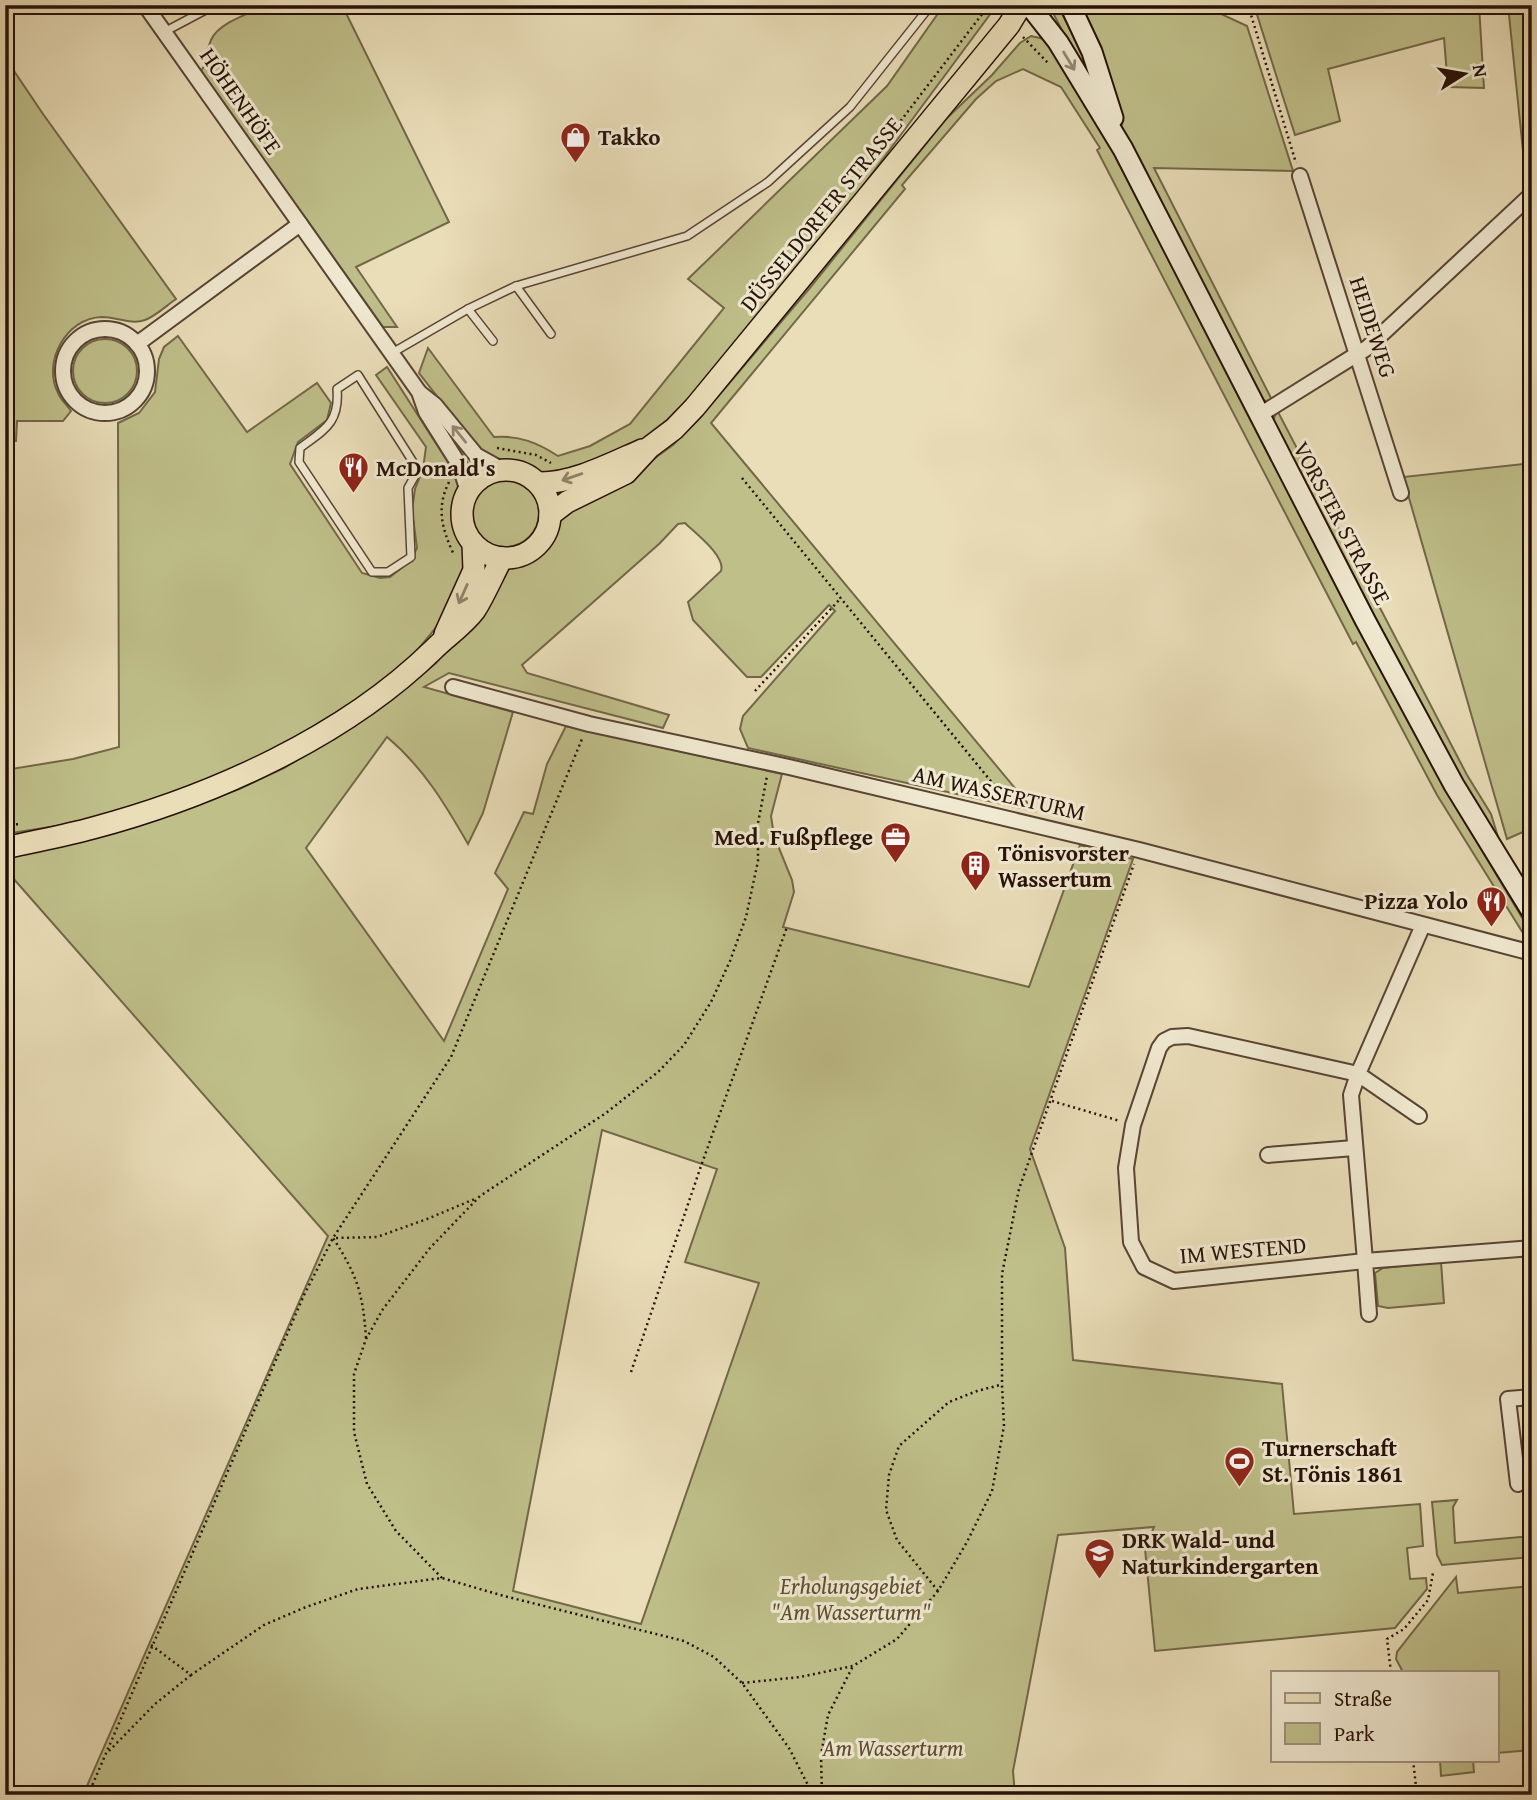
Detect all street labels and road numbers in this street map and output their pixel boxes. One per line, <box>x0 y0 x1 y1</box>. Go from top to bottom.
street label: HÖHENHÖFE <box>193 41 290 161</box>
street label: DÜSSELDORFER STRASSE <box>732 109 910 318</box>
street label: HEIDEWEG <box>1342 272 1405 382</box>
street label: VORSTER STRASSE <box>1285 435 1399 610</box>
street label: AM WASSERTURM <box>909 757 1089 828</box>
street label: IM WESTEND <box>1178 1228 1308 1271</box>

